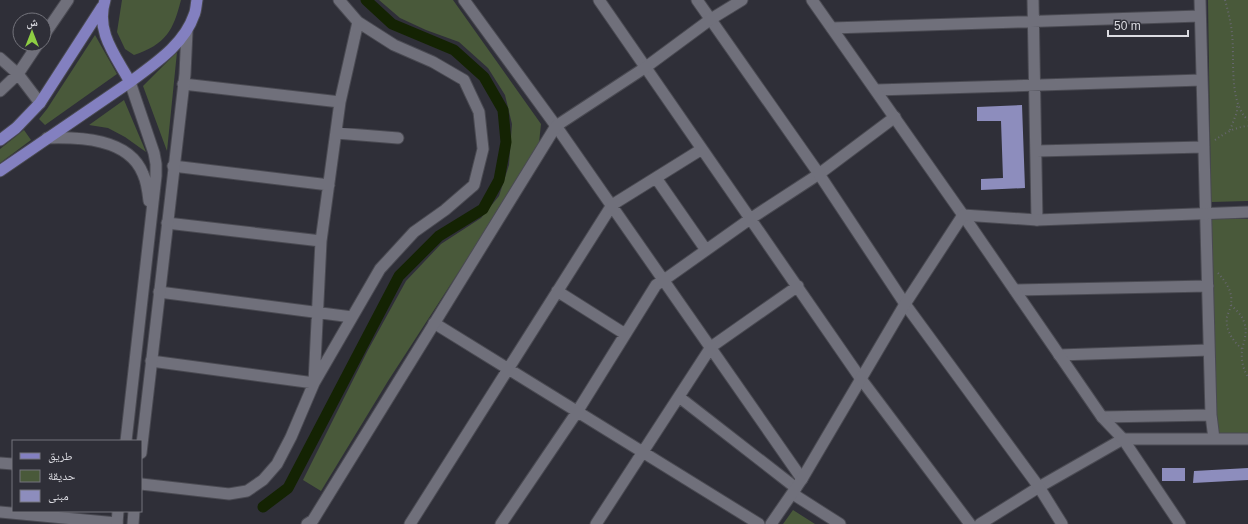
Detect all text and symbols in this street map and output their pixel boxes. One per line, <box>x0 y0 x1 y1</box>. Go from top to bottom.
north arrow <box>12 12 52 52</box>
scale bar <box>1108 12 1188 38</box>
text: ش <box>26 16 38 30</box>
text: 50 m <box>1114 19 1141 33</box>
legend <box>12 440 142 512</box>
text: طريق <box>48 449 73 463</box>
text: حديقة <box>48 469 76 483</box>
text: مبنى <box>48 489 69 503</box>

